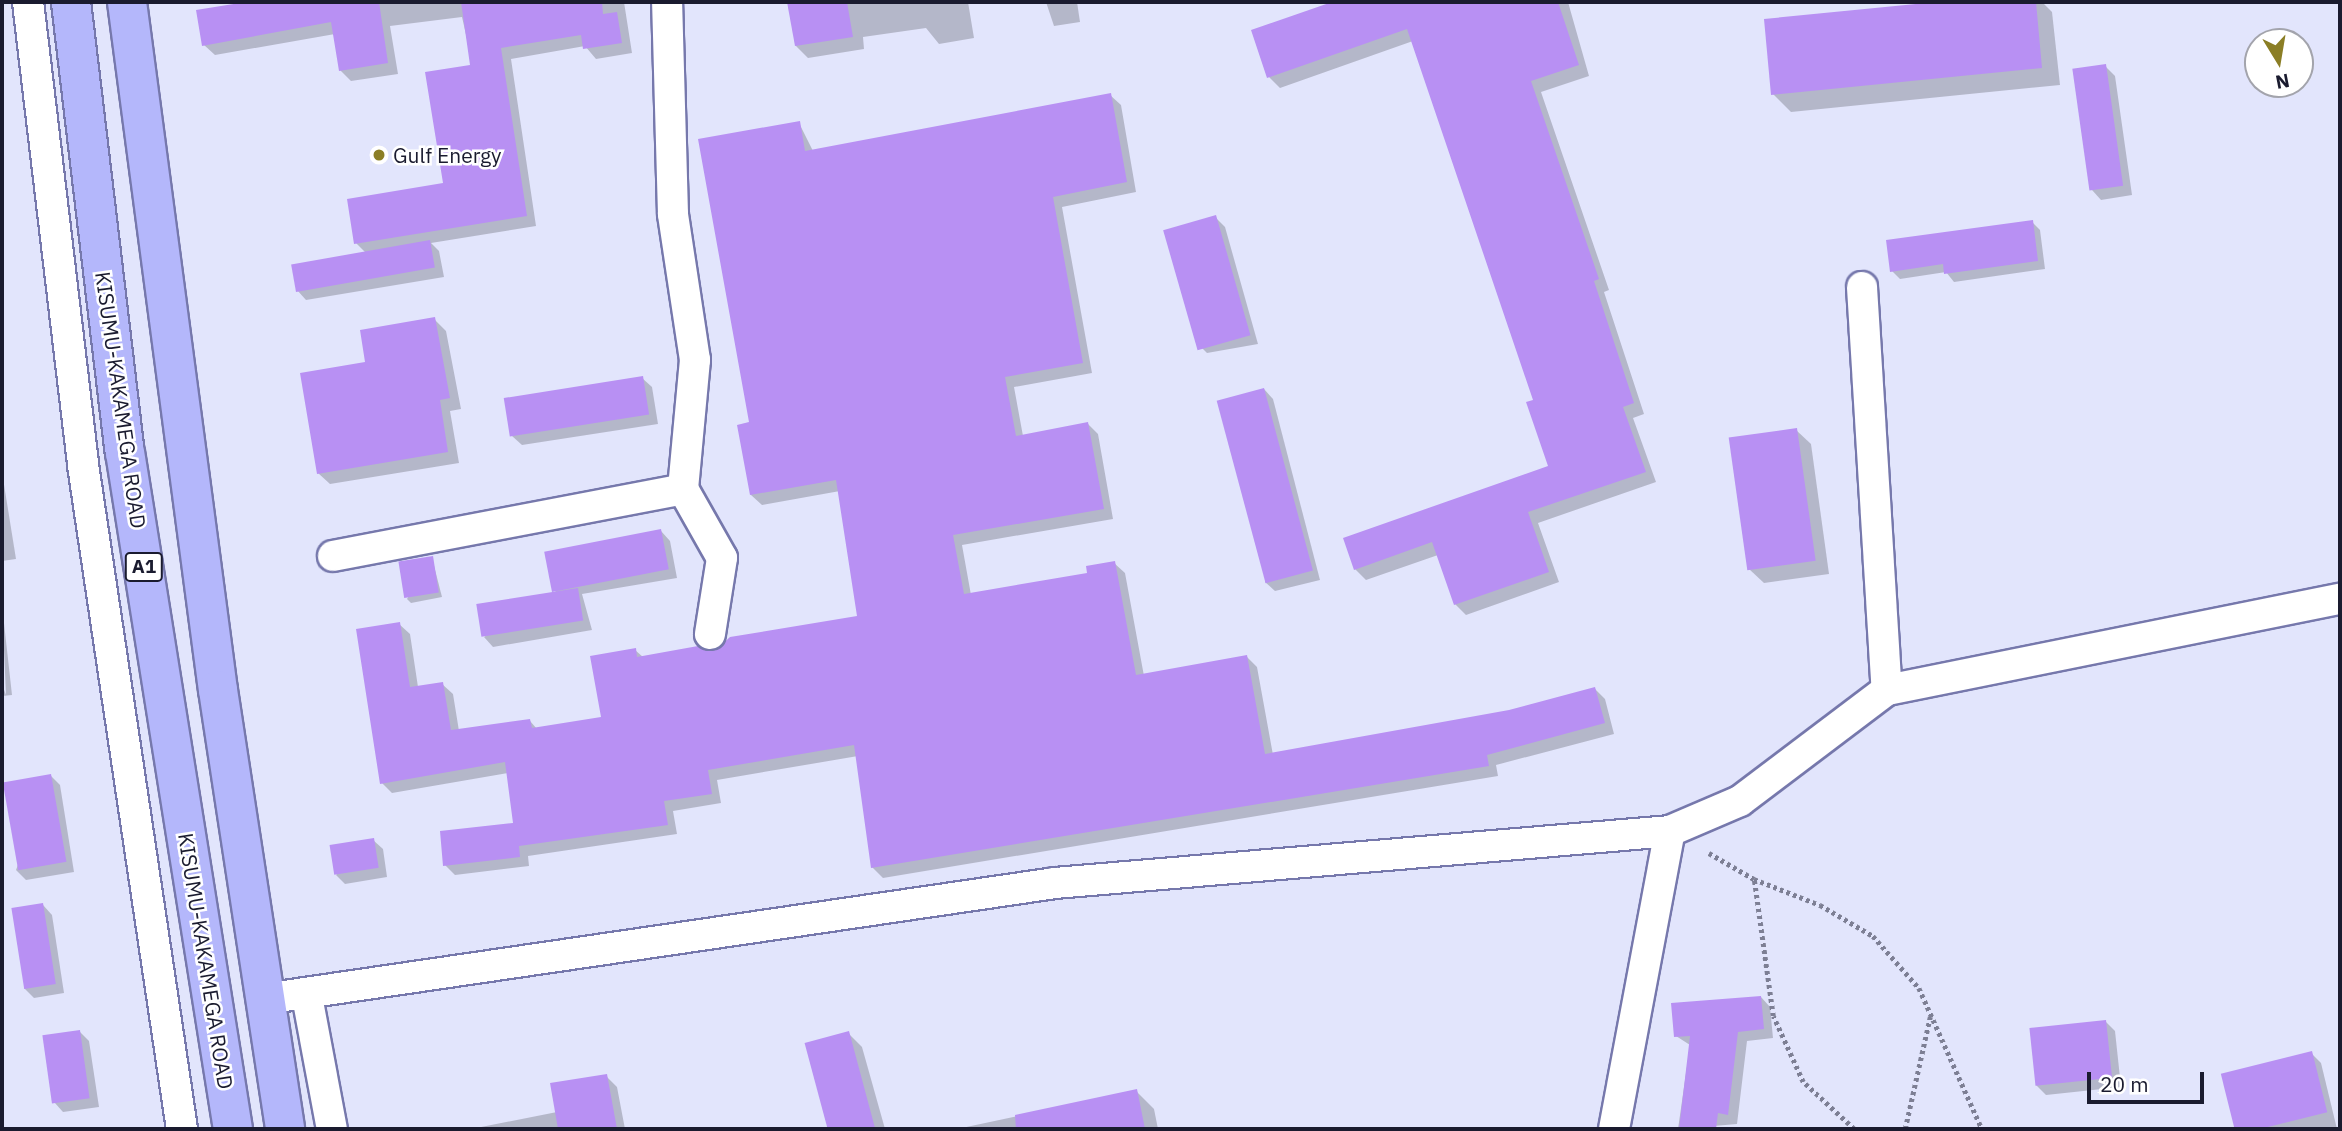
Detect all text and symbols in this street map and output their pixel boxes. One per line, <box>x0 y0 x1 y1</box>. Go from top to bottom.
north arrow <box>2244 28 2314 98</box>
text: N <box>2274 69 2292 95</box>
place label: Gulf Energy <box>393 142 502 168</box>
marker: Gulf Energy <box>371 147 387 163</box>
street label: KISUMU-KAKAMEGA ROAD <box>90 270 152 530</box>
road number: A1 <box>125 552 163 582</box>
street label: KISUMU-KAKAMEGA ROAD <box>173 831 239 1091</box>
scale bar <box>2090 1058 2207 1102</box>
text: 20 m <box>2100 1070 2149 1098</box>

